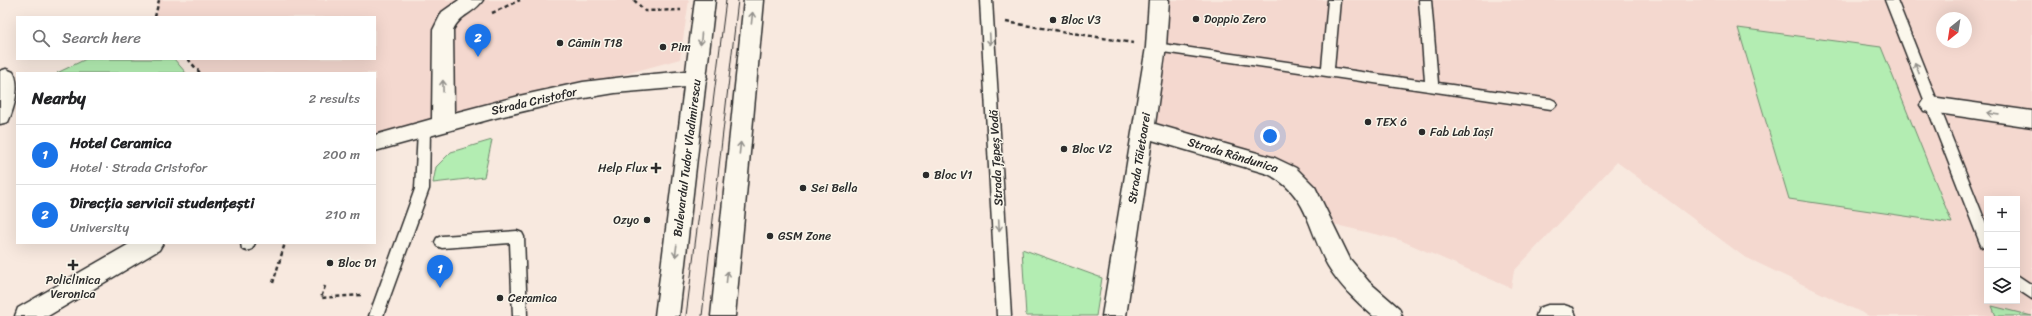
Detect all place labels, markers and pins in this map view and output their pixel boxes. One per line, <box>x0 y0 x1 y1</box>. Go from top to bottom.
place label: Doppio Zero <box>1204 8 1266 30</box>
place label: Bloc V3 <box>1061 9 1101 31</box>
marker: Doppio Zero <box>1191 14 1201 24</box>
marker: Bloc V3 <box>1048 15 1058 25</box>
pin: 2 <box>465 24 491 57</box>
place label: Cămin T18 <box>568 32 622 54</box>
place label: Pim <box>671 36 691 58</box>
marker: Cămin T18 <box>555 38 565 48</box>
marker: Pim <box>658 42 668 52</box>
place label: TEX 6 <box>1376 111 1407 133</box>
marker: TEX 6 <box>1363 117 1373 127</box>
place label: Fab Lab Iași <box>1430 121 1494 143</box>
marker: Fab Lab Iași <box>1417 127 1427 137</box>
place label: Bloc V2 <box>1072 138 1112 160</box>
marker: Bloc V2 <box>1059 144 1069 154</box>
place label: Help Flux <box>598 157 649 179</box>
marker: Help Flux <box>651 163 661 173</box>
place label: Bloc V1 <box>934 164 972 186</box>
marker: Bloc V1 <box>921 170 931 180</box>
place label: Sei Bella <box>811 177 857 199</box>
marker: Sei Bella <box>798 183 808 193</box>
place label: Ozyo <box>613 209 639 231</box>
marker: Ozyo <box>642 215 652 225</box>
place label: GSM Zone <box>778 225 831 247</box>
marker: GSM Zone <box>765 231 775 241</box>
place label: Bloc D1 <box>338 252 377 274</box>
pin: 1 <box>427 255 453 288</box>
marker: Bloc D1 <box>325 258 335 268</box>
marker: Policlinica Veronica <box>67 259 79 271</box>
place label: Policlinica Veronica <box>46 269 101 305</box>
place label: Ceramica <box>508 287 557 309</box>
marker: Ceramica <box>495 293 505 303</box>

